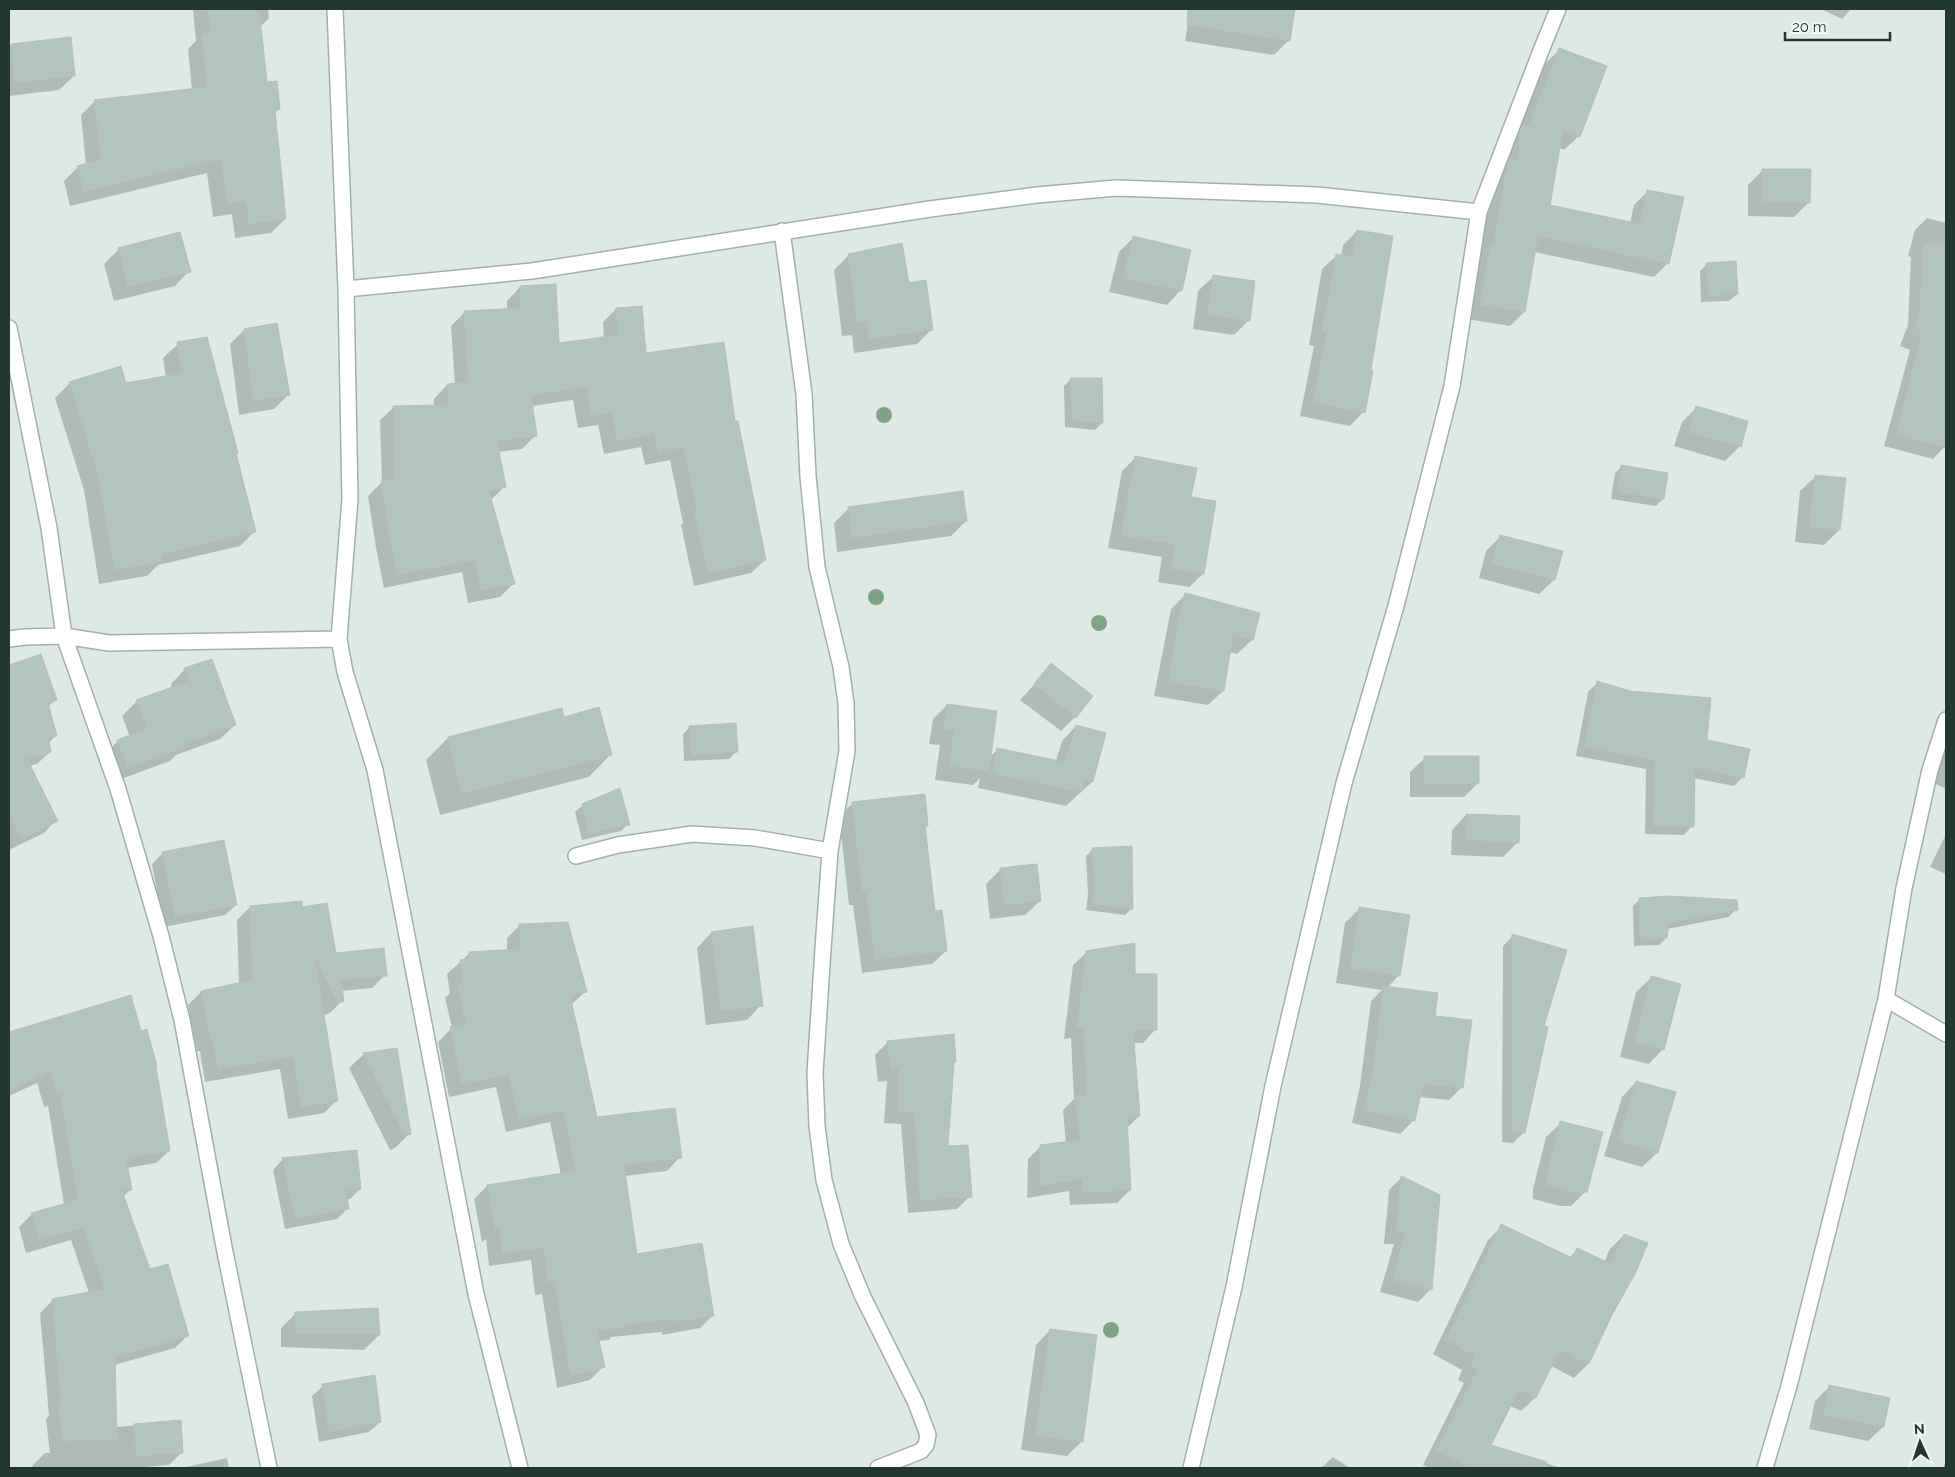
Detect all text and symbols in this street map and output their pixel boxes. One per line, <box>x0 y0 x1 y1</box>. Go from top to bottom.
scale bar <box>1785 10 1890 42</box>
text: 20 m <box>1792 18 1827 36</box>
north arrow <box>1895 1417 1945 1467</box>
text: N <box>1914 1421 1925 1437</box>

